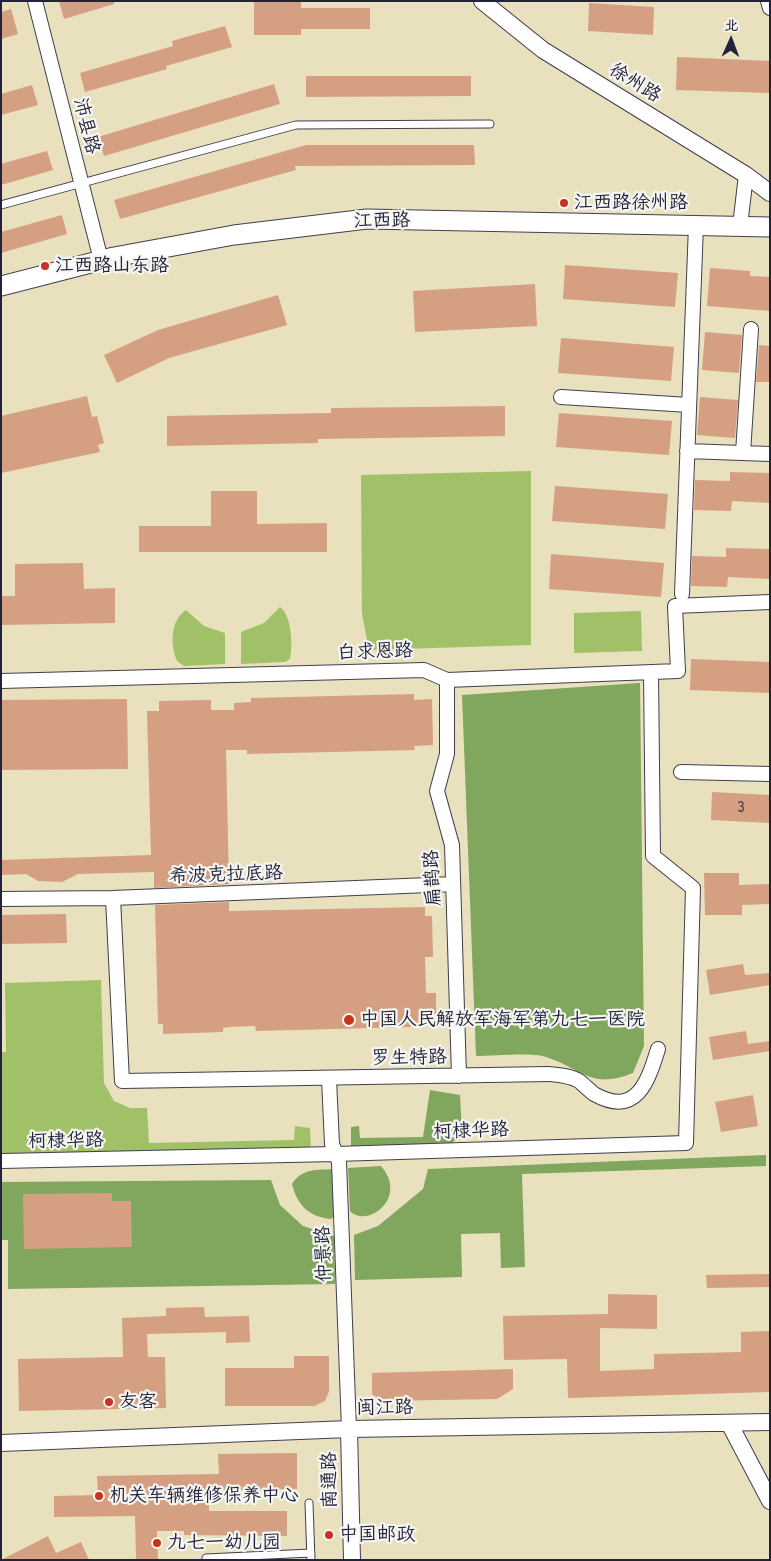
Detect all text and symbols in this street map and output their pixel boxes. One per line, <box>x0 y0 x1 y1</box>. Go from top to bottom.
north arrow <box>706 15 756 65</box>
text: 北 <box>724 15 739 34</box>
street label: 徐州路 <box>605 58 665 108</box>
street label: 沛县路 <box>68 96 104 156</box>
place label: 江西路徐州路 <box>574 192 688 214</box>
marker: 江西路徐州路 <box>558 197 570 209</box>
street label: 江西路 <box>353 209 411 233</box>
place label: 江西路山东路 <box>55 255 169 277</box>
marker: 江西路山东路 <box>39 260 51 272</box>
street label: 白求恩路 <box>337 639 413 665</box>
house number: 3 <box>737 798 745 818</box>
street label: 扁鹊路 <box>420 849 446 907</box>
street label: 希波克拉底路 <box>169 862 283 888</box>
place label: 中国人民解放军海军第九七一医院 <box>360 1009 645 1031</box>
marker: 中国人民解放军海军第九七一医院 <box>342 1013 356 1027</box>
street label: 罗生特路 <box>371 1046 447 1070</box>
street label: 柯棣华路 <box>433 1118 509 1144</box>
street label: 柯棣华路 <box>28 1129 104 1153</box>
street label: 仲景路 <box>312 1225 336 1283</box>
place label: 友客 <box>119 1391 157 1413</box>
marker: 友客 <box>103 1396 115 1408</box>
street label: 闽江路 <box>356 1396 414 1420</box>
street label: 南通路 <box>318 1451 342 1509</box>
place label: 机关车辆维修保养中心 <box>109 1485 299 1507</box>
marker: 机关车辆维修保养中心 <box>93 1490 105 1502</box>
place label: 中国邮政 <box>339 1524 415 1546</box>
marker: 中国邮政 <box>323 1529 335 1541</box>
place label: 九七一幼儿园 <box>167 1532 281 1554</box>
marker: 九七一幼儿园 <box>151 1537 163 1549</box>

